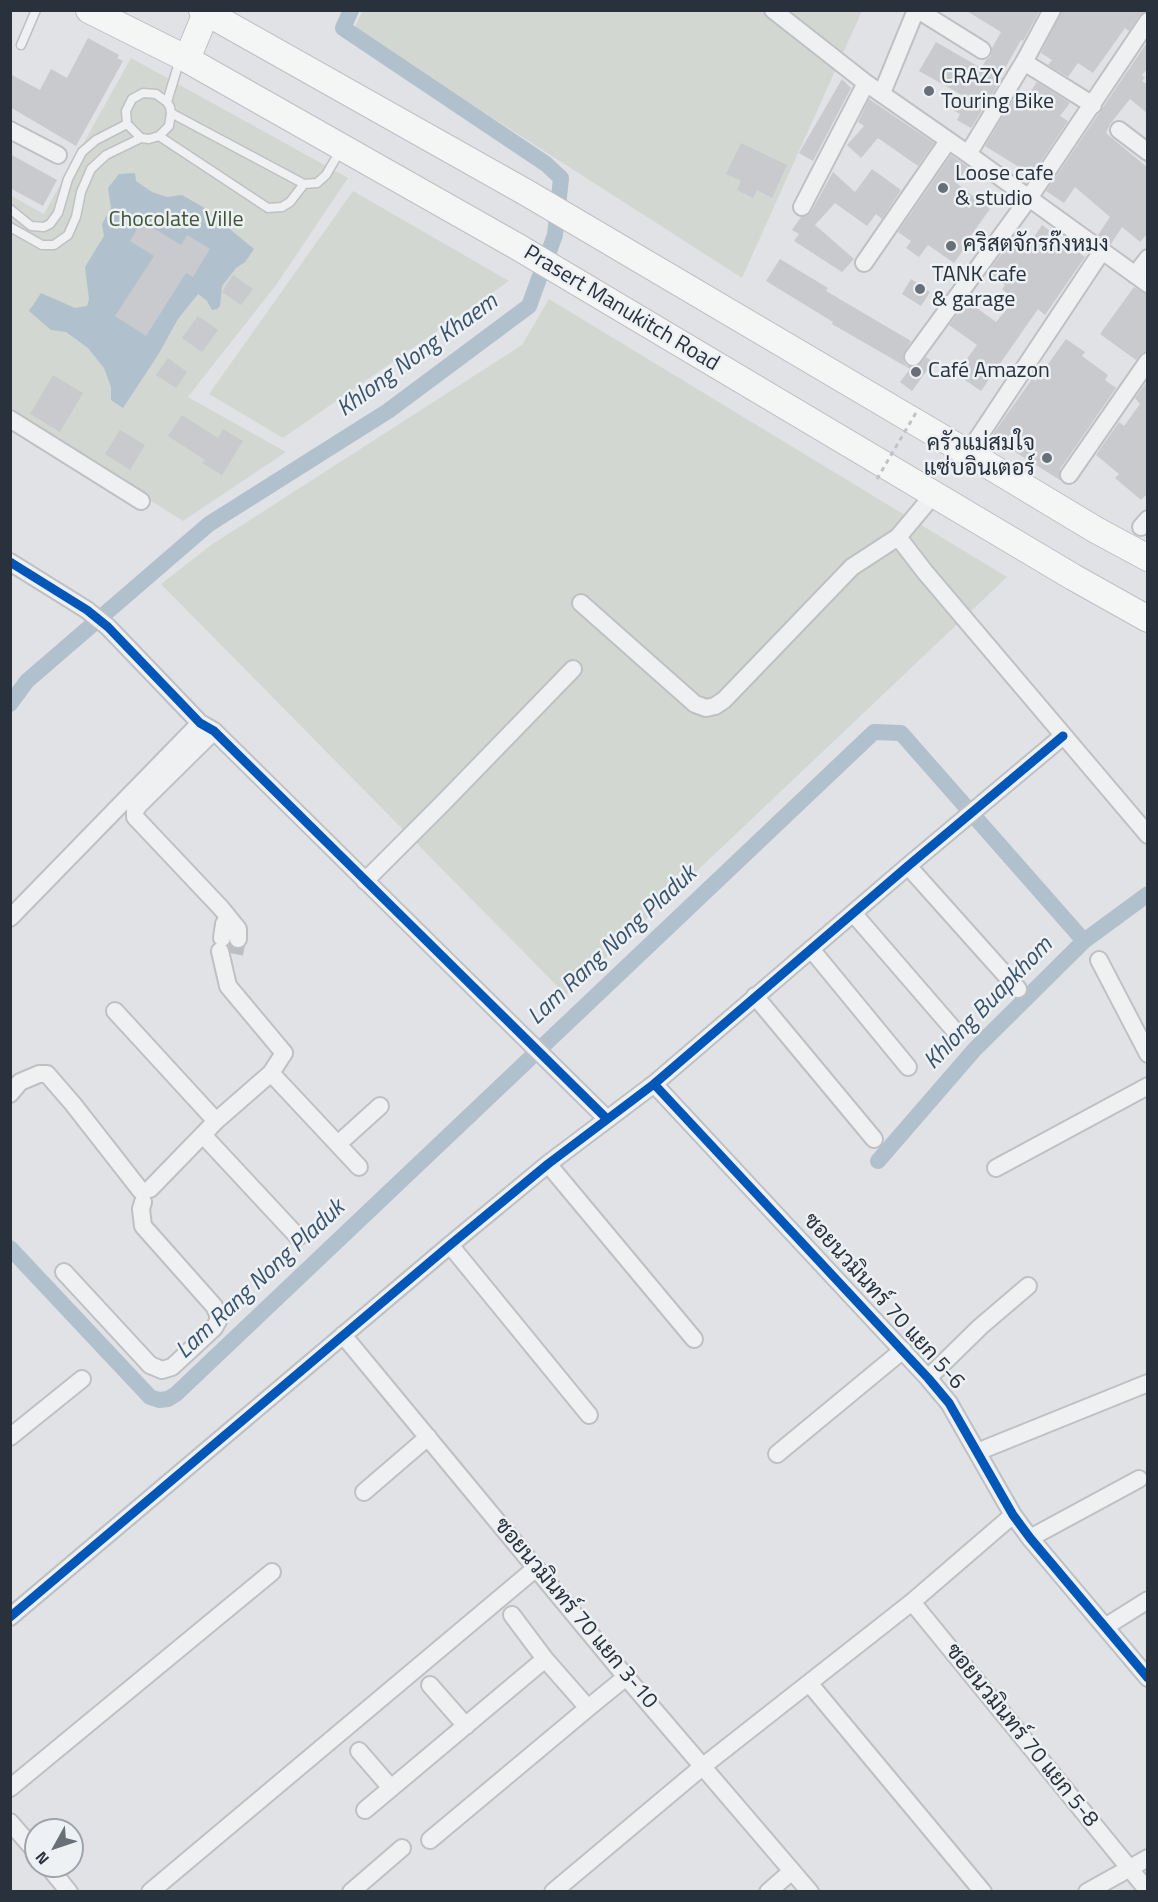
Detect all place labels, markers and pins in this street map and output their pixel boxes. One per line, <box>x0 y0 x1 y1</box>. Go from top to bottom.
place label: CRAZY Touring Bike <box>941 65 1054 116</box>
marker: CRAZY Touring Bike <box>922 84 936 98</box>
place label: Loose cafe & studio <box>955 162 1054 214</box>
marker: Loose cafe & studio <box>936 181 950 195</box>
place label: คริสตจักรก๊งหมง <box>963 233 1109 259</box>
marker: คริสตจักรก๊งหมง <box>944 239 958 253</box>
place label: TANK cafe & garage <box>932 263 1027 314</box>
marker: TANK cafe & garage <box>913 282 927 296</box>
place label: Café Amazon <box>928 359 1050 385</box>
marker: Café Amazon <box>909 365 923 379</box>
place label: ครัวแม่สมใจ แซ่บอินเตอร์ <box>924 432 1035 484</box>
marker: ครัวแม่สมใจ แซ่บอินเตอร์ <box>1040 451 1054 465</box>

